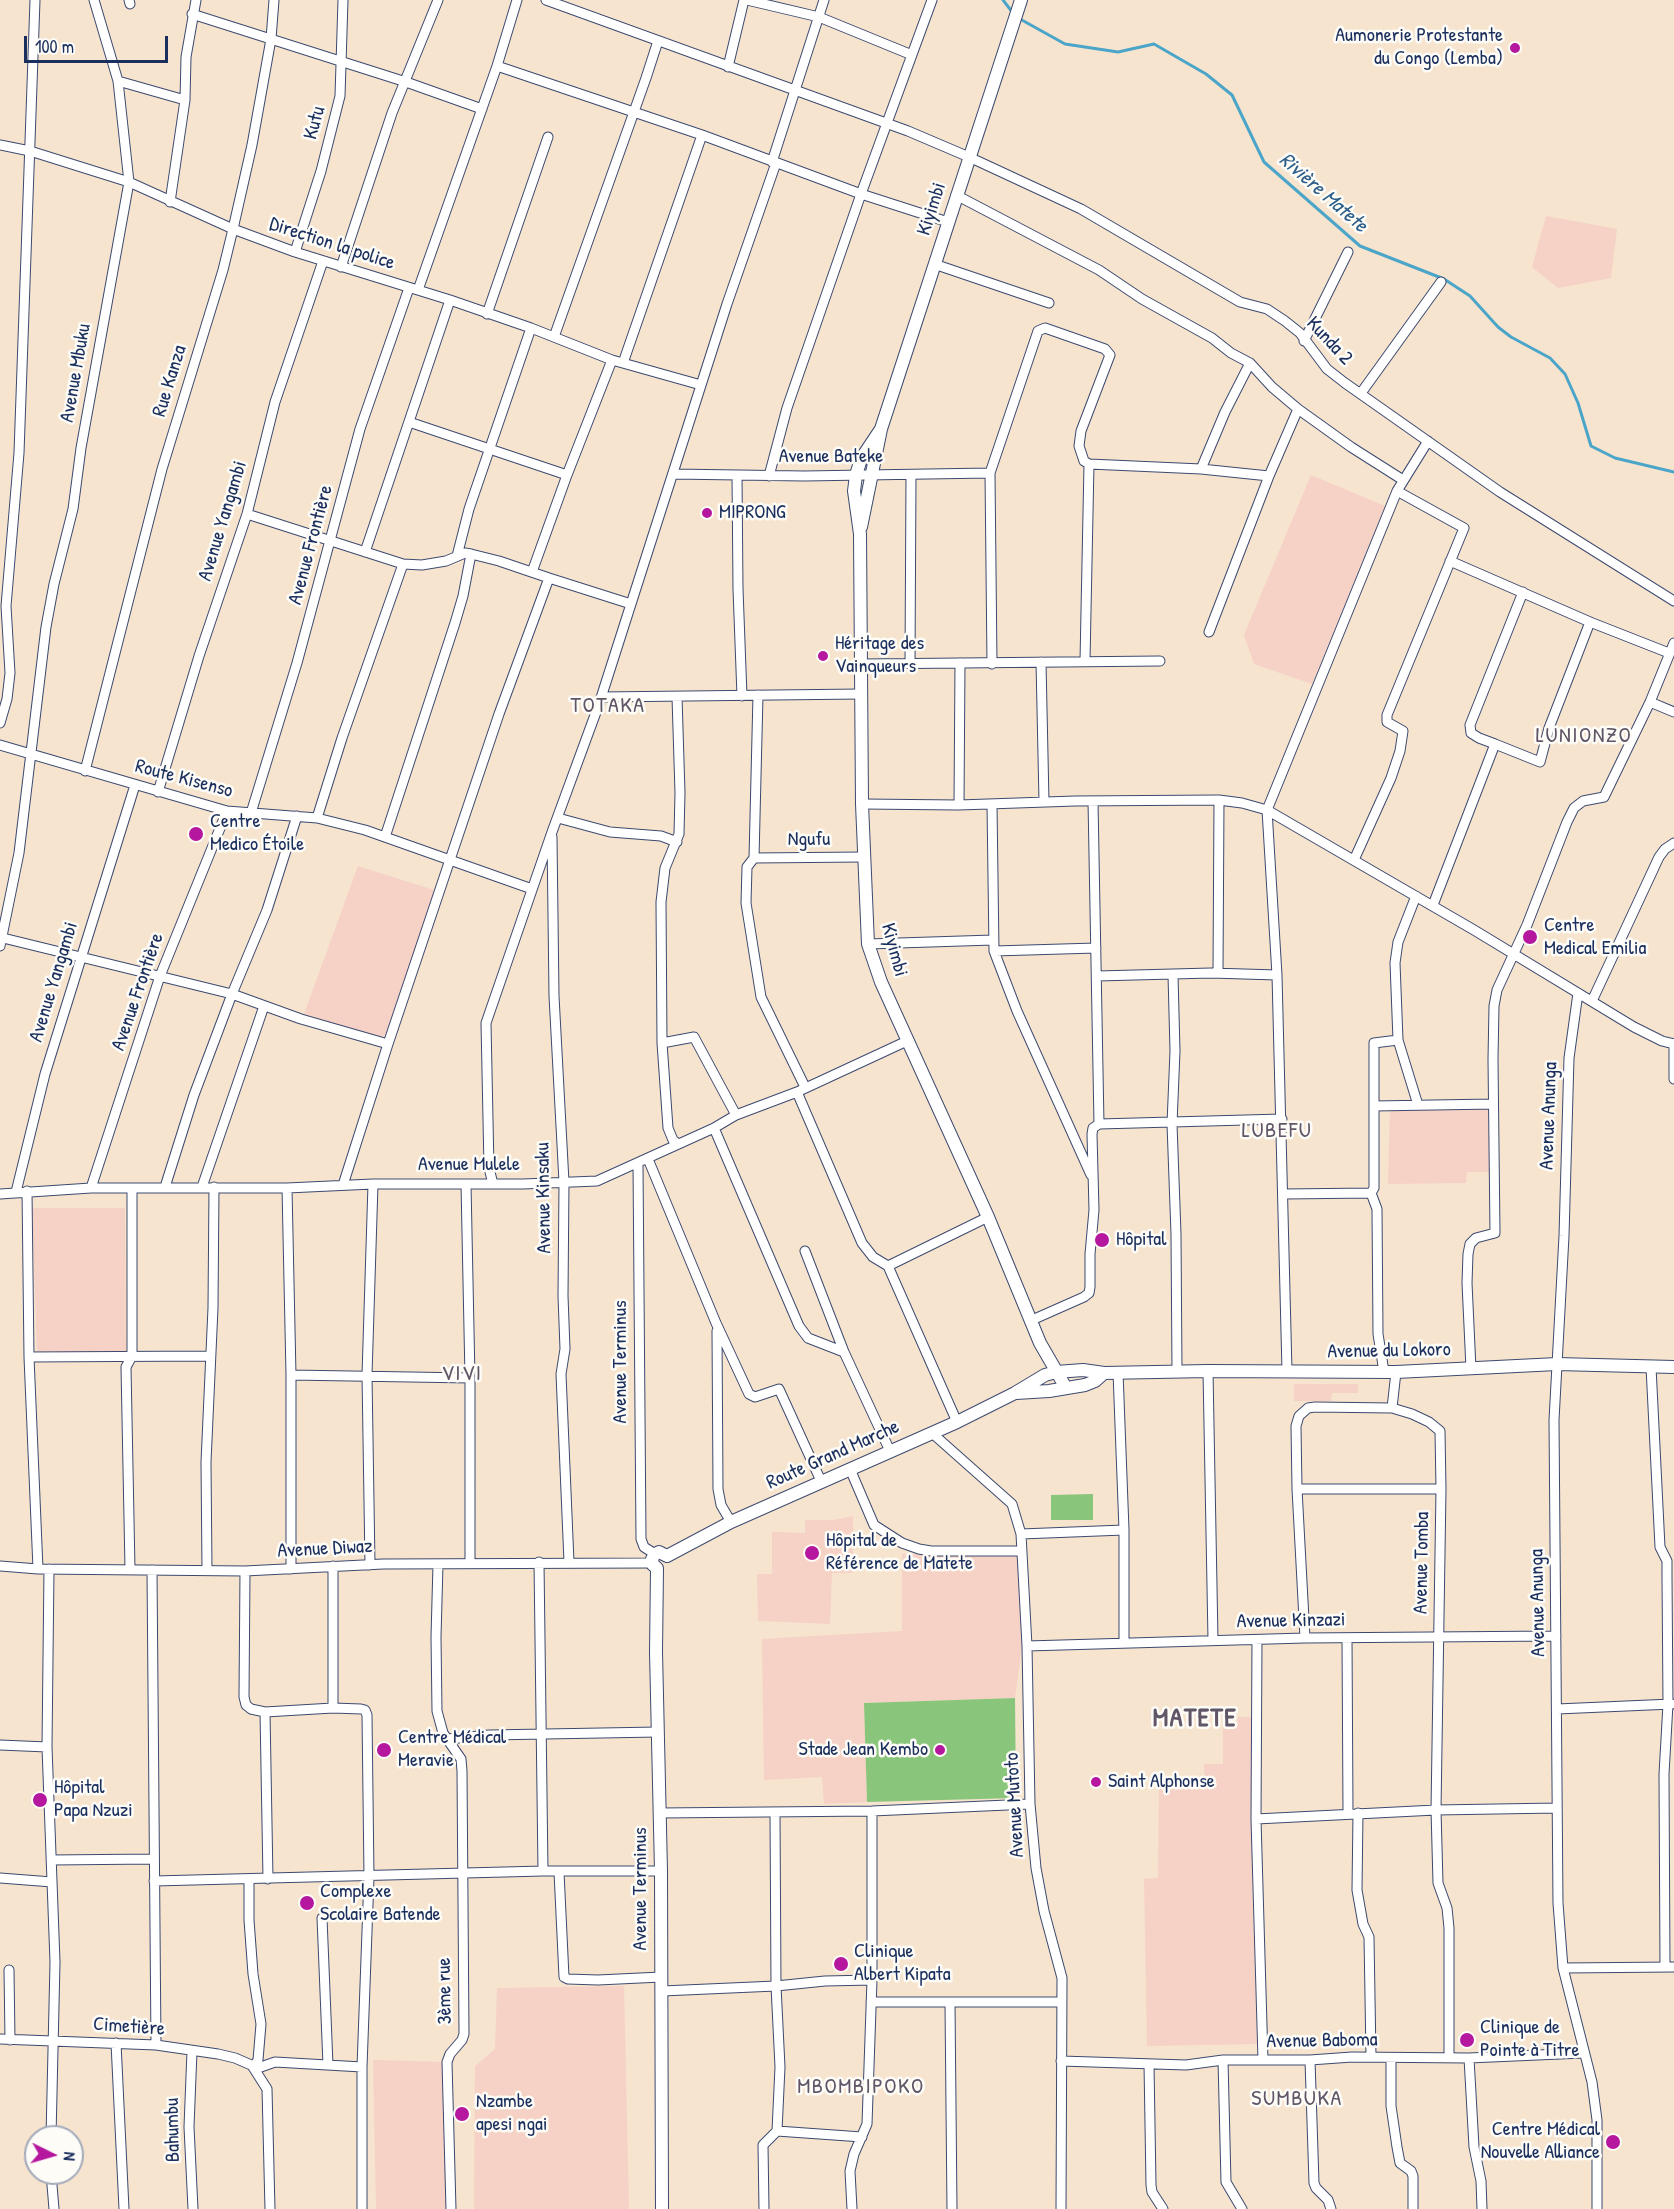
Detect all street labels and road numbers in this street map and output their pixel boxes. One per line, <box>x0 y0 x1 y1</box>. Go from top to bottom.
street label: Kutu <box>299 104 331 142</box>
street label: Kiyimbi <box>912 180 952 238</box>
street label: Direction la police <box>266 212 398 276</box>
street label: Kunda 2 <box>1301 312 1357 370</box>
street label: Avenue Mbuku <box>56 322 96 424</box>
street label: Rue Kanza <box>148 342 192 420</box>
street label: Avenue Bateke <box>779 445 883 469</box>
street label: Avenue Yangambi <box>193 458 253 584</box>
street label: Avenue Frontière <box>284 483 338 607</box>
street label: Route Kisenso <box>133 754 235 804</box>
street label: Ngufu <box>788 828 830 852</box>
street label: Avenue Yangambi <box>24 919 84 1045</box>
street label: Kiyimbi <box>875 921 913 979</box>
street label: Avenue Frontière <box>107 930 169 1054</box>
street label: Avenue Anunga <box>1535 1062 1563 1170</box>
street label: Avenue Kinsaku <box>531 1142 557 1254</box>
street label: Avenue Mulele <box>418 1153 520 1177</box>
street label: Avenue Terminus <box>609 1300 633 1424</box>
street label: Avenue du Lokoro <box>1327 1338 1451 1364</box>
street label: Route Grand Marche <box>763 1415 903 1495</box>
street label: Avenue Tomba <box>1409 1512 1435 1614</box>
street label: Avenue Diwaz <box>277 1535 373 1563</box>
street label: Avenue Anunga <box>1525 1549 1551 1657</box>
street label: Avenue Kinzazi <box>1236 1608 1346 1634</box>
street label: Avenue Mutoto <box>1000 1752 1030 1858</box>
street label: Avenue Terminus <box>629 1827 653 1951</box>
street label: 3ème rue <box>432 1957 458 2025</box>
street label: Cimetière <box>92 2013 166 2041</box>
street label: Avenue Baboma <box>1266 2028 1378 2054</box>
street label: Bahumbu <box>160 2098 186 2162</box>

